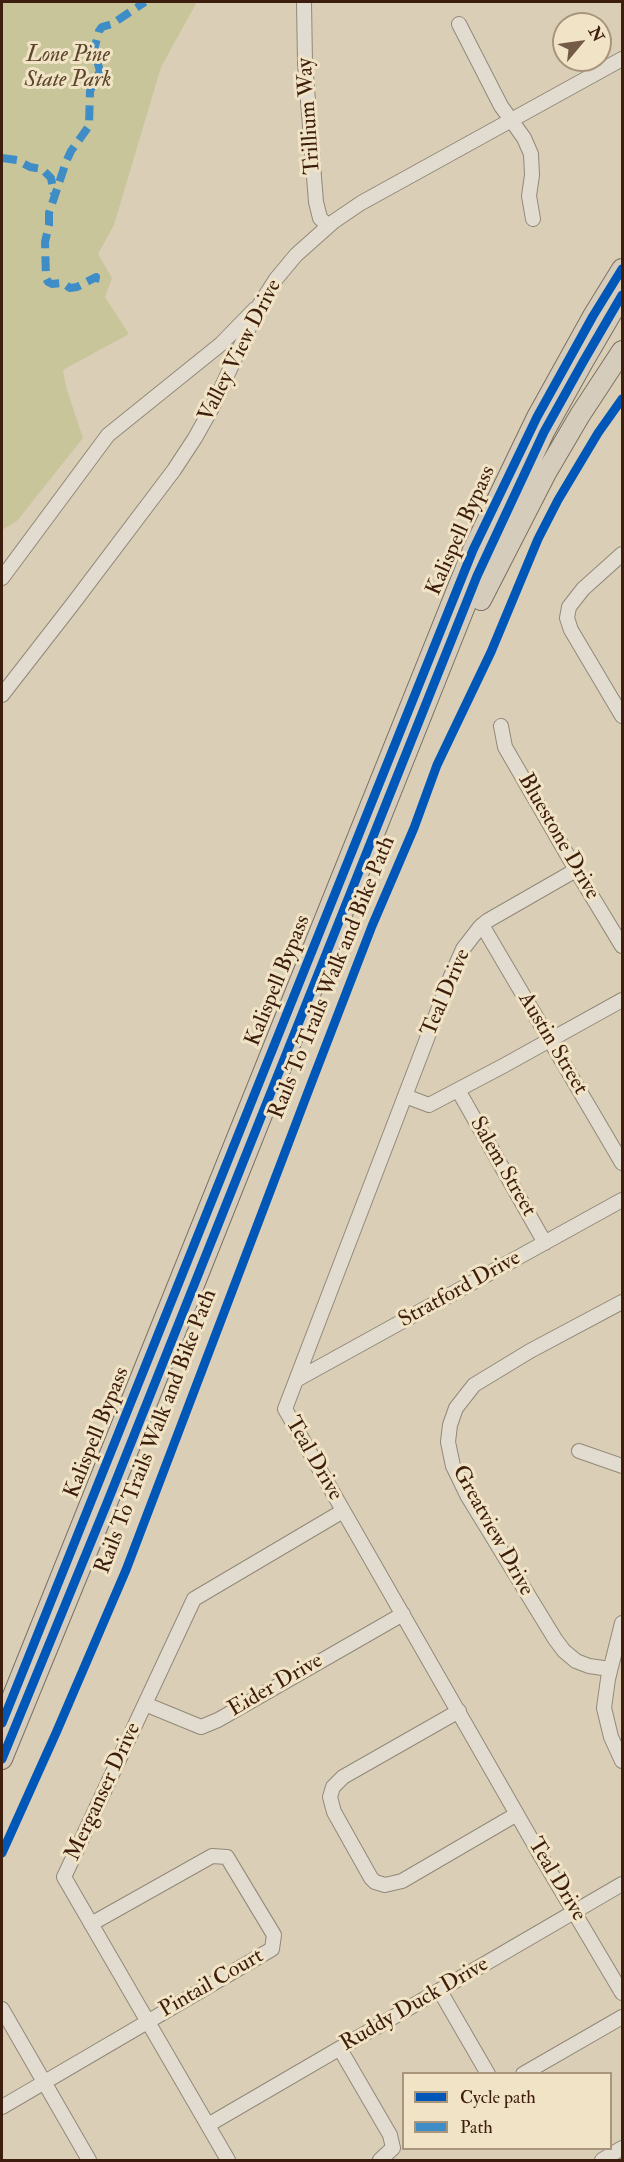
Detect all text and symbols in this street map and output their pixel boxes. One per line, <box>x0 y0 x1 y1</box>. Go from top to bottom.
north arrow <box>552 12 612 72</box>
text: N <box>584 23 608 45</box>
park label: Lone Pine State Park <box>25 43 111 94</box>
street label: Trillium Way <box>293 57 327 175</box>
street label: Valley View Drive <box>194 275 288 427</box>
street label: Kalispell Bypass <box>422 462 502 600</box>
street label: Bluestone Drive <box>511 769 605 905</box>
street label: Rails To Trails Walk and Bike Path <box>264 833 402 1123</box>
street label: Kalispell Bypass <box>241 912 317 1050</box>
street label: Teal Drive <box>417 945 477 1041</box>
street label: Austin Street <box>511 988 593 1100</box>
street label: Salem Street <box>463 1112 541 1222</box>
street label: Stratford Drive <box>394 1246 526 1334</box>
street label: Rails To Trails Walk and Bike Path <box>90 1286 224 1578</box>
street label: Kalispell Bypass <box>60 1364 136 1502</box>
street label: Teal Drive <box>278 1412 348 1506</box>
street label: Greatview Drive <box>445 1461 539 1601</box>
street label: Eider Drive <box>224 1648 328 1724</box>
street label: Merganser Drive <box>60 1719 148 1865</box>
street label: Teal Drive <box>521 1834 591 1926</box>
street label: Pintail Court <box>155 1944 269 2024</box>
street label: Ruddy Duck Drive <box>336 1952 494 2058</box>
legend <box>402 2072 612 2150</box>
text: Cycle path <box>460 2086 536 2109</box>
text: Path <box>460 2116 493 2139</box>

